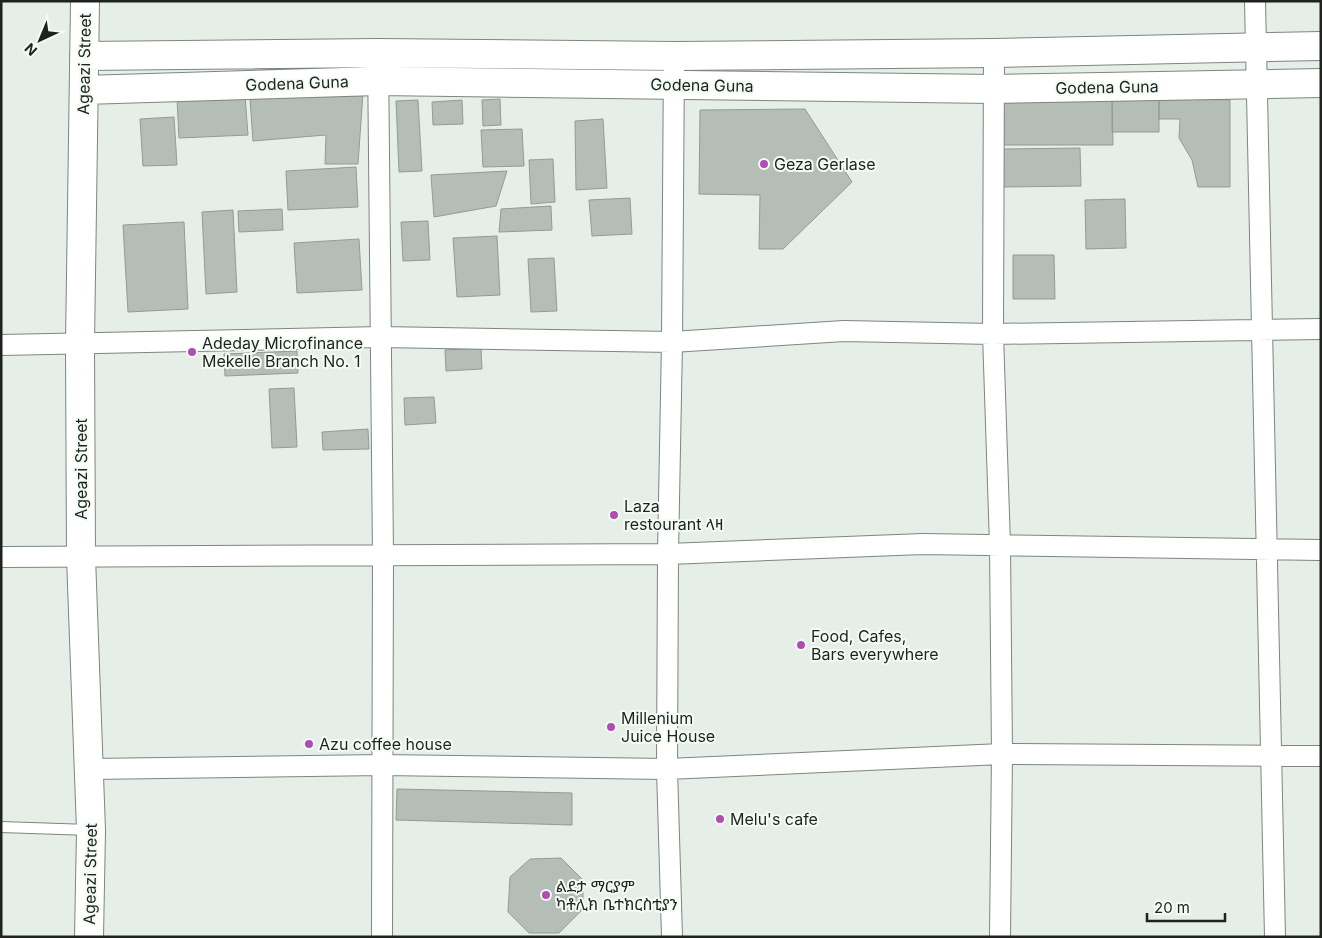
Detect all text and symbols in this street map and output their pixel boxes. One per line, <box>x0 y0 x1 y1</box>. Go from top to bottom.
street label: Ageazi Street <box>73 13 95 115</box>
north arrow <box>15 15 65 65</box>
text: N <box>21 40 40 60</box>
street label: Godena Guna <box>245 71 349 95</box>
street label: Godena Guna <box>650 74 754 96</box>
street label: Godena Guna <box>1055 76 1159 98</box>
place label: Geza Gerlase <box>774 154 876 174</box>
marker: Geza Gerlase <box>758 158 770 170</box>
place label: Adeday Microfinance Mekelle Branch No. 1 <box>202 333 363 371</box>
marker: Adeday Microfinance Mekelle Branch No. 1 <box>186 346 198 358</box>
street label: Ageazi Street <box>71 418 91 520</box>
place label: Laza restourant ላዛ <box>624 496 723 534</box>
marker: Laza restourant ላዛ <box>608 509 620 521</box>
place label: Food, Cafes, Bars everywhere <box>811 626 939 664</box>
marker: Food, Cafes, Bars everywhere <box>795 639 807 651</box>
place label: Millenium Juice House <box>621 708 715 746</box>
marker: Millenium Juice House <box>605 721 617 733</box>
place label: Azu coffee house <box>319 734 452 754</box>
marker: Azu coffee house <box>303 738 315 750</box>
place label: Melu's cafe <box>730 809 818 829</box>
marker: Melu's cafe <box>714 813 726 825</box>
street label: Ageazi Street <box>79 823 101 925</box>
place label: ልደታ ማርያም ካቶሊክ ቤተክርስቲያን <box>556 876 678 914</box>
marker: ልደታ ማርያም ካቶሊክ ቤተክርስቲያን <box>540 889 552 901</box>
scale bar <box>1147 890 1224 922</box>
text: 20 m <box>1154 898 1190 917</box>

